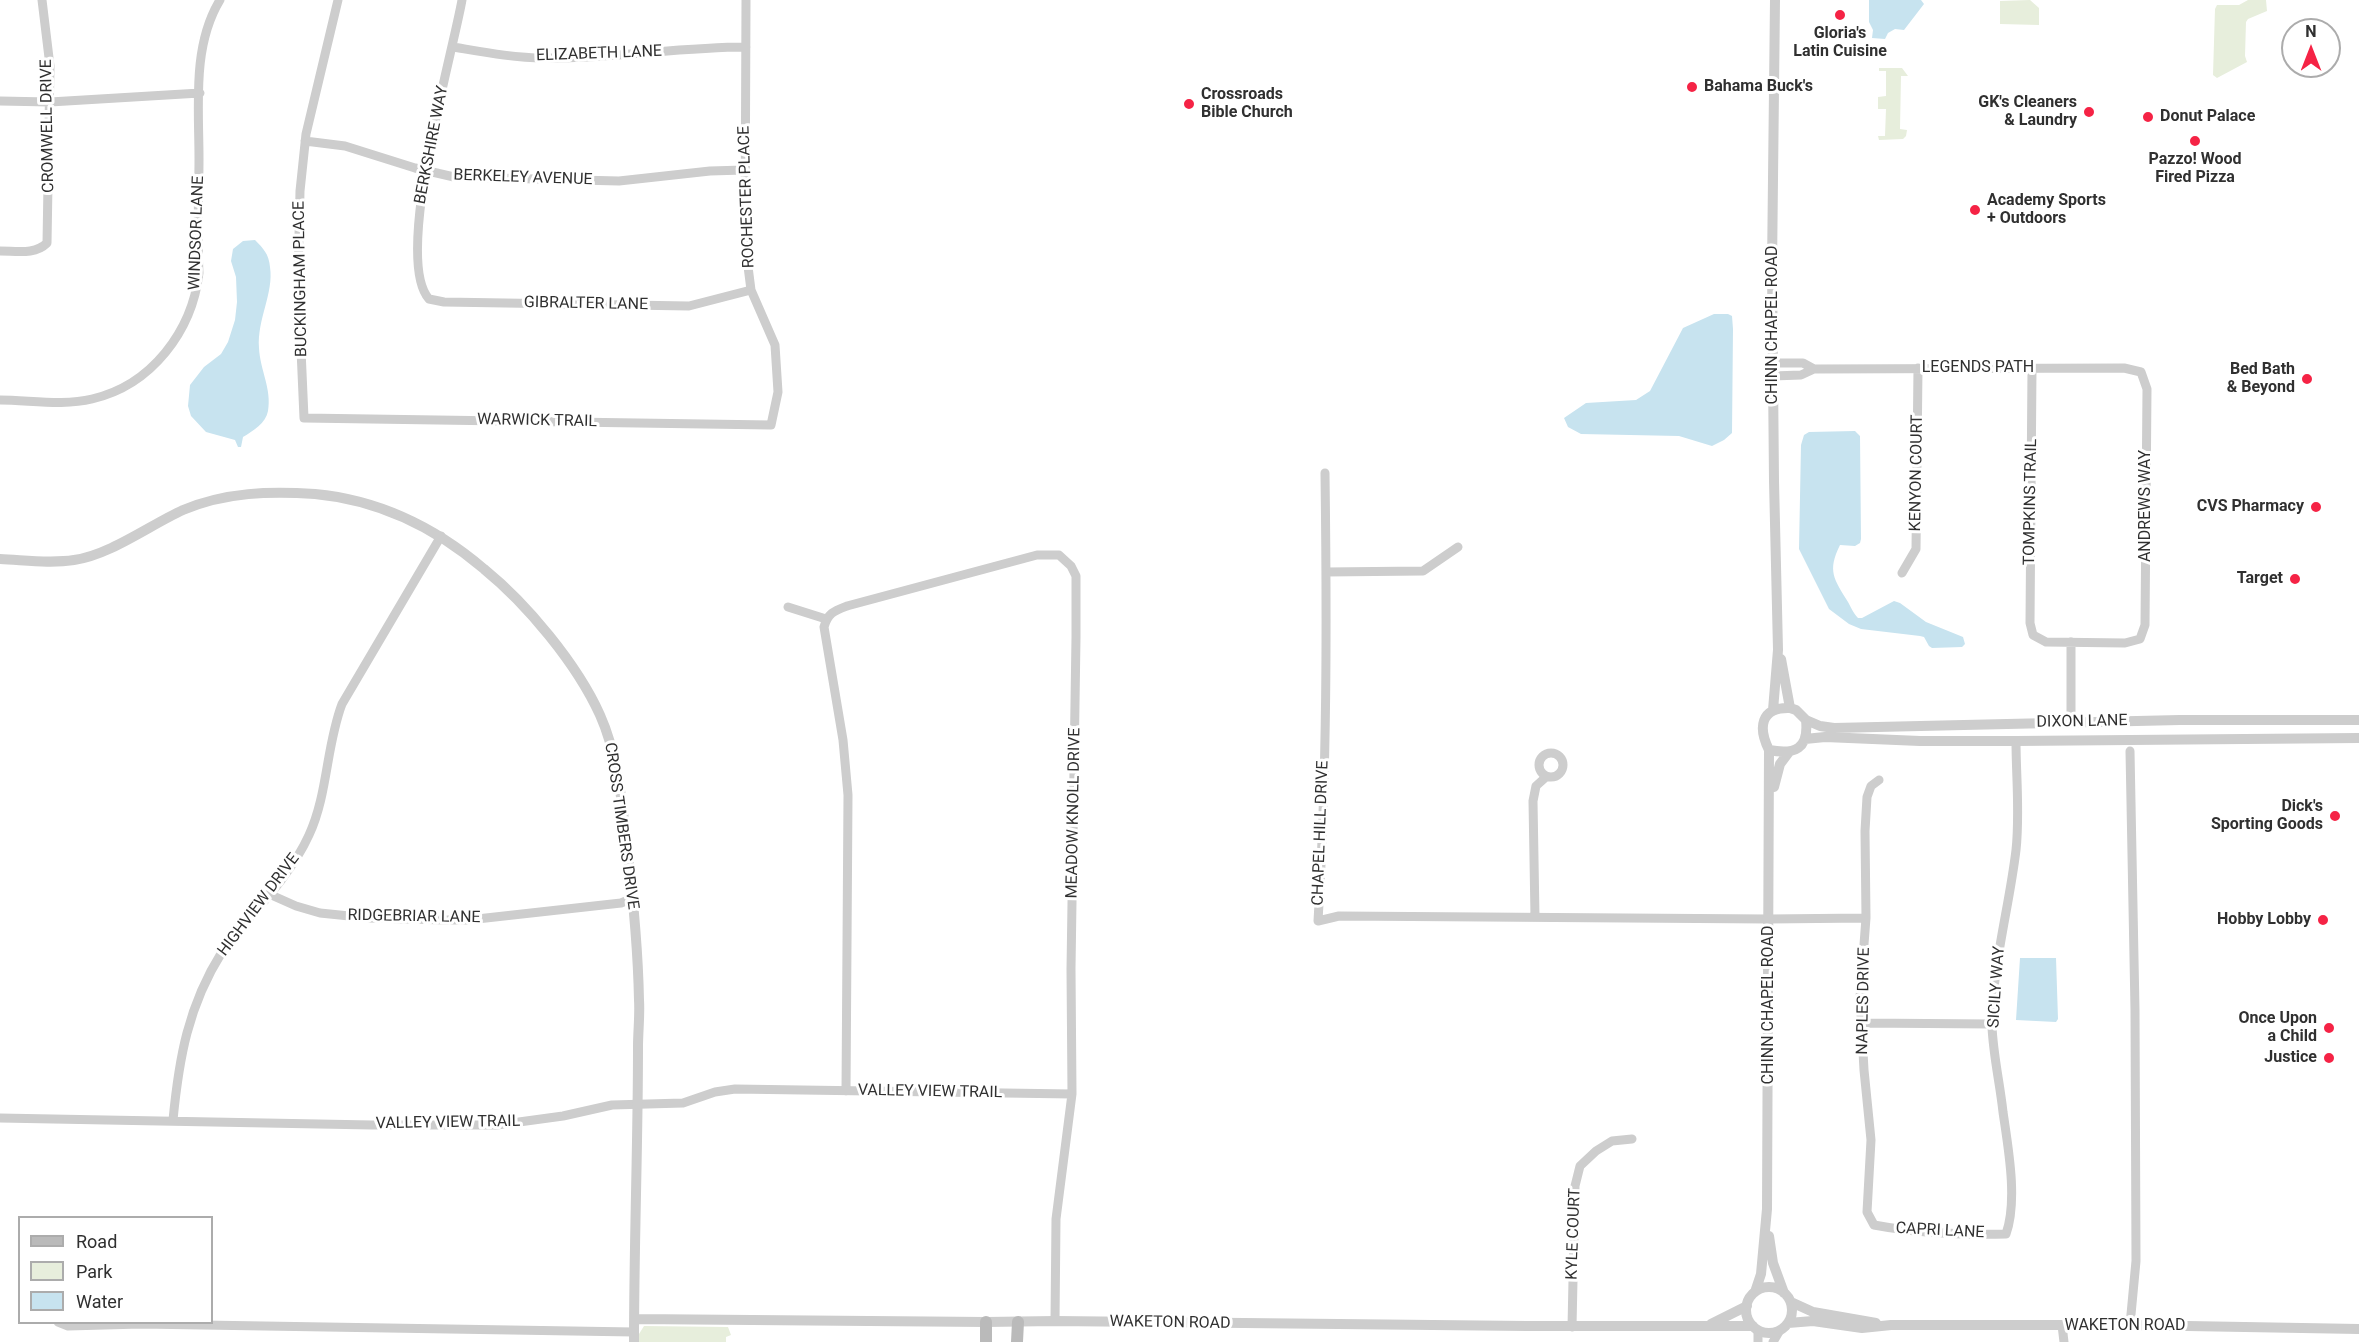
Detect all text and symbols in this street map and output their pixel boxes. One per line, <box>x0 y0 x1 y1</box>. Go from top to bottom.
marker: Gloria's Latin Cuisine <box>1833 8 1847 22</box>
north arrow <box>2281 18 2341 78</box>
text: N <box>2305 22 2317 41</box>
place label: Gloria's Latin Cuisine <box>1793 24 1887 62</box>
street label: ELIZABETH LANE <box>536 42 662 66</box>
street label: CROMWELL DRIVE <box>37 59 59 193</box>
place label: Bahama Buck's <box>1704 77 1813 97</box>
marker: Bahama Buck's <box>1685 80 1699 94</box>
street label: BERKSHIRE WAY <box>411 84 453 206</box>
place label: Crossroads Bible Church <box>1201 85 1293 123</box>
place label: GK's Cleaners & Laundry <box>1978 93 2077 131</box>
marker: Crossroads Bible Church <box>1182 97 1196 111</box>
marker: GK's Cleaners & Laundry <box>2082 105 2096 119</box>
place label: Donut Palace <box>2160 107 2255 127</box>
marker: Donut Palace <box>2141 110 2155 124</box>
street label: ROCHESTER PLACE <box>735 125 759 269</box>
marker: Pazzo! Wood Fired Pizza <box>2188 134 2202 148</box>
place label: Pazzo! Wood Fired Pizza <box>2148 150 2242 188</box>
street label: BERKELEY AVENUE <box>453 166 593 190</box>
street label: WINDSOR LANE <box>185 175 209 291</box>
place label: Academy Sports + Outdoors <box>1987 191 2106 229</box>
street label: BUCKINGHAM PLACE <box>290 201 312 357</box>
marker: Academy Sports + Outdoors <box>1968 203 1982 217</box>
street label: CHINN CHAPEL ROAD <box>1763 246 1783 404</box>
street label: GIBRALTER LANE <box>524 293 648 315</box>
street label: LEGENDS PATH <box>1922 358 2034 378</box>
place label: Bed Bath & Beyond <box>2227 360 2295 398</box>
marker: Bed Bath & Beyond <box>2300 372 2314 386</box>
street label: WARWICK TRAIL <box>477 410 597 432</box>
street label: KENYON COURT <box>1906 415 1928 531</box>
street label: TOMPKINS TRAIL <box>2020 439 2042 565</box>
street label: ANDREWS WAY <box>2136 450 2156 562</box>
place label: CVS Pharmacy <box>2197 497 2304 517</box>
marker: CVS Pharmacy <box>2309 500 2323 514</box>
place label: Target <box>2237 569 2283 589</box>
marker: Target <box>2288 572 2302 586</box>
street label: DIXON LANE <box>2036 712 2128 732</box>
street label: MEADOW KNOLL DRIVE <box>1063 727 1085 899</box>
street label: CROSS TIMBERS DRIVE <box>600 741 642 911</box>
street label: CHAPEL HILL DRIVE <box>1309 760 1333 906</box>
place label: Dick's Sporting Goods <box>2211 797 2323 835</box>
marker: Dick's Sporting Goods <box>2328 809 2342 823</box>
street label: HIGHVIEW DRIVE <box>214 850 304 960</box>
street label: RIDGEBRIAR LANE <box>347 906 481 928</box>
place label: Hobby Lobby <box>2217 910 2311 930</box>
marker: Hobby Lobby <box>2316 913 2330 927</box>
street label: CHINN CHAPEL ROAD <box>1759 926 1779 1084</box>
street label: SICILY WAY <box>1985 945 2009 1029</box>
street label: NAPLES DRIVE <box>1853 947 1875 1055</box>
place label: Once Upon a Child <box>2238 1009 2317 1047</box>
marker: Once Upon a Child <box>2322 1021 2336 1035</box>
place label: Justice <box>2264 1048 2317 1068</box>
marker: Justice <box>2322 1051 2336 1065</box>
street label: VALLEY VIEW TRAIL <box>858 1081 1002 1103</box>
street label: VALLEY VIEW TRAIL <box>376 1112 520 1134</box>
street label: KYLE COURT <box>1563 1188 1585 1280</box>
legend <box>18 1216 213 1324</box>
street label: CAPRI LANE <box>1895 1219 1985 1243</box>
text: Road <box>76 1231 117 1252</box>
text: Park <box>76 1261 112 1282</box>
text: Water <box>76 1291 123 1312</box>
street label: WAKETON ROAD <box>1109 1312 1231 1334</box>
street label: WAKETON ROAD <box>2065 1316 2185 1336</box>

